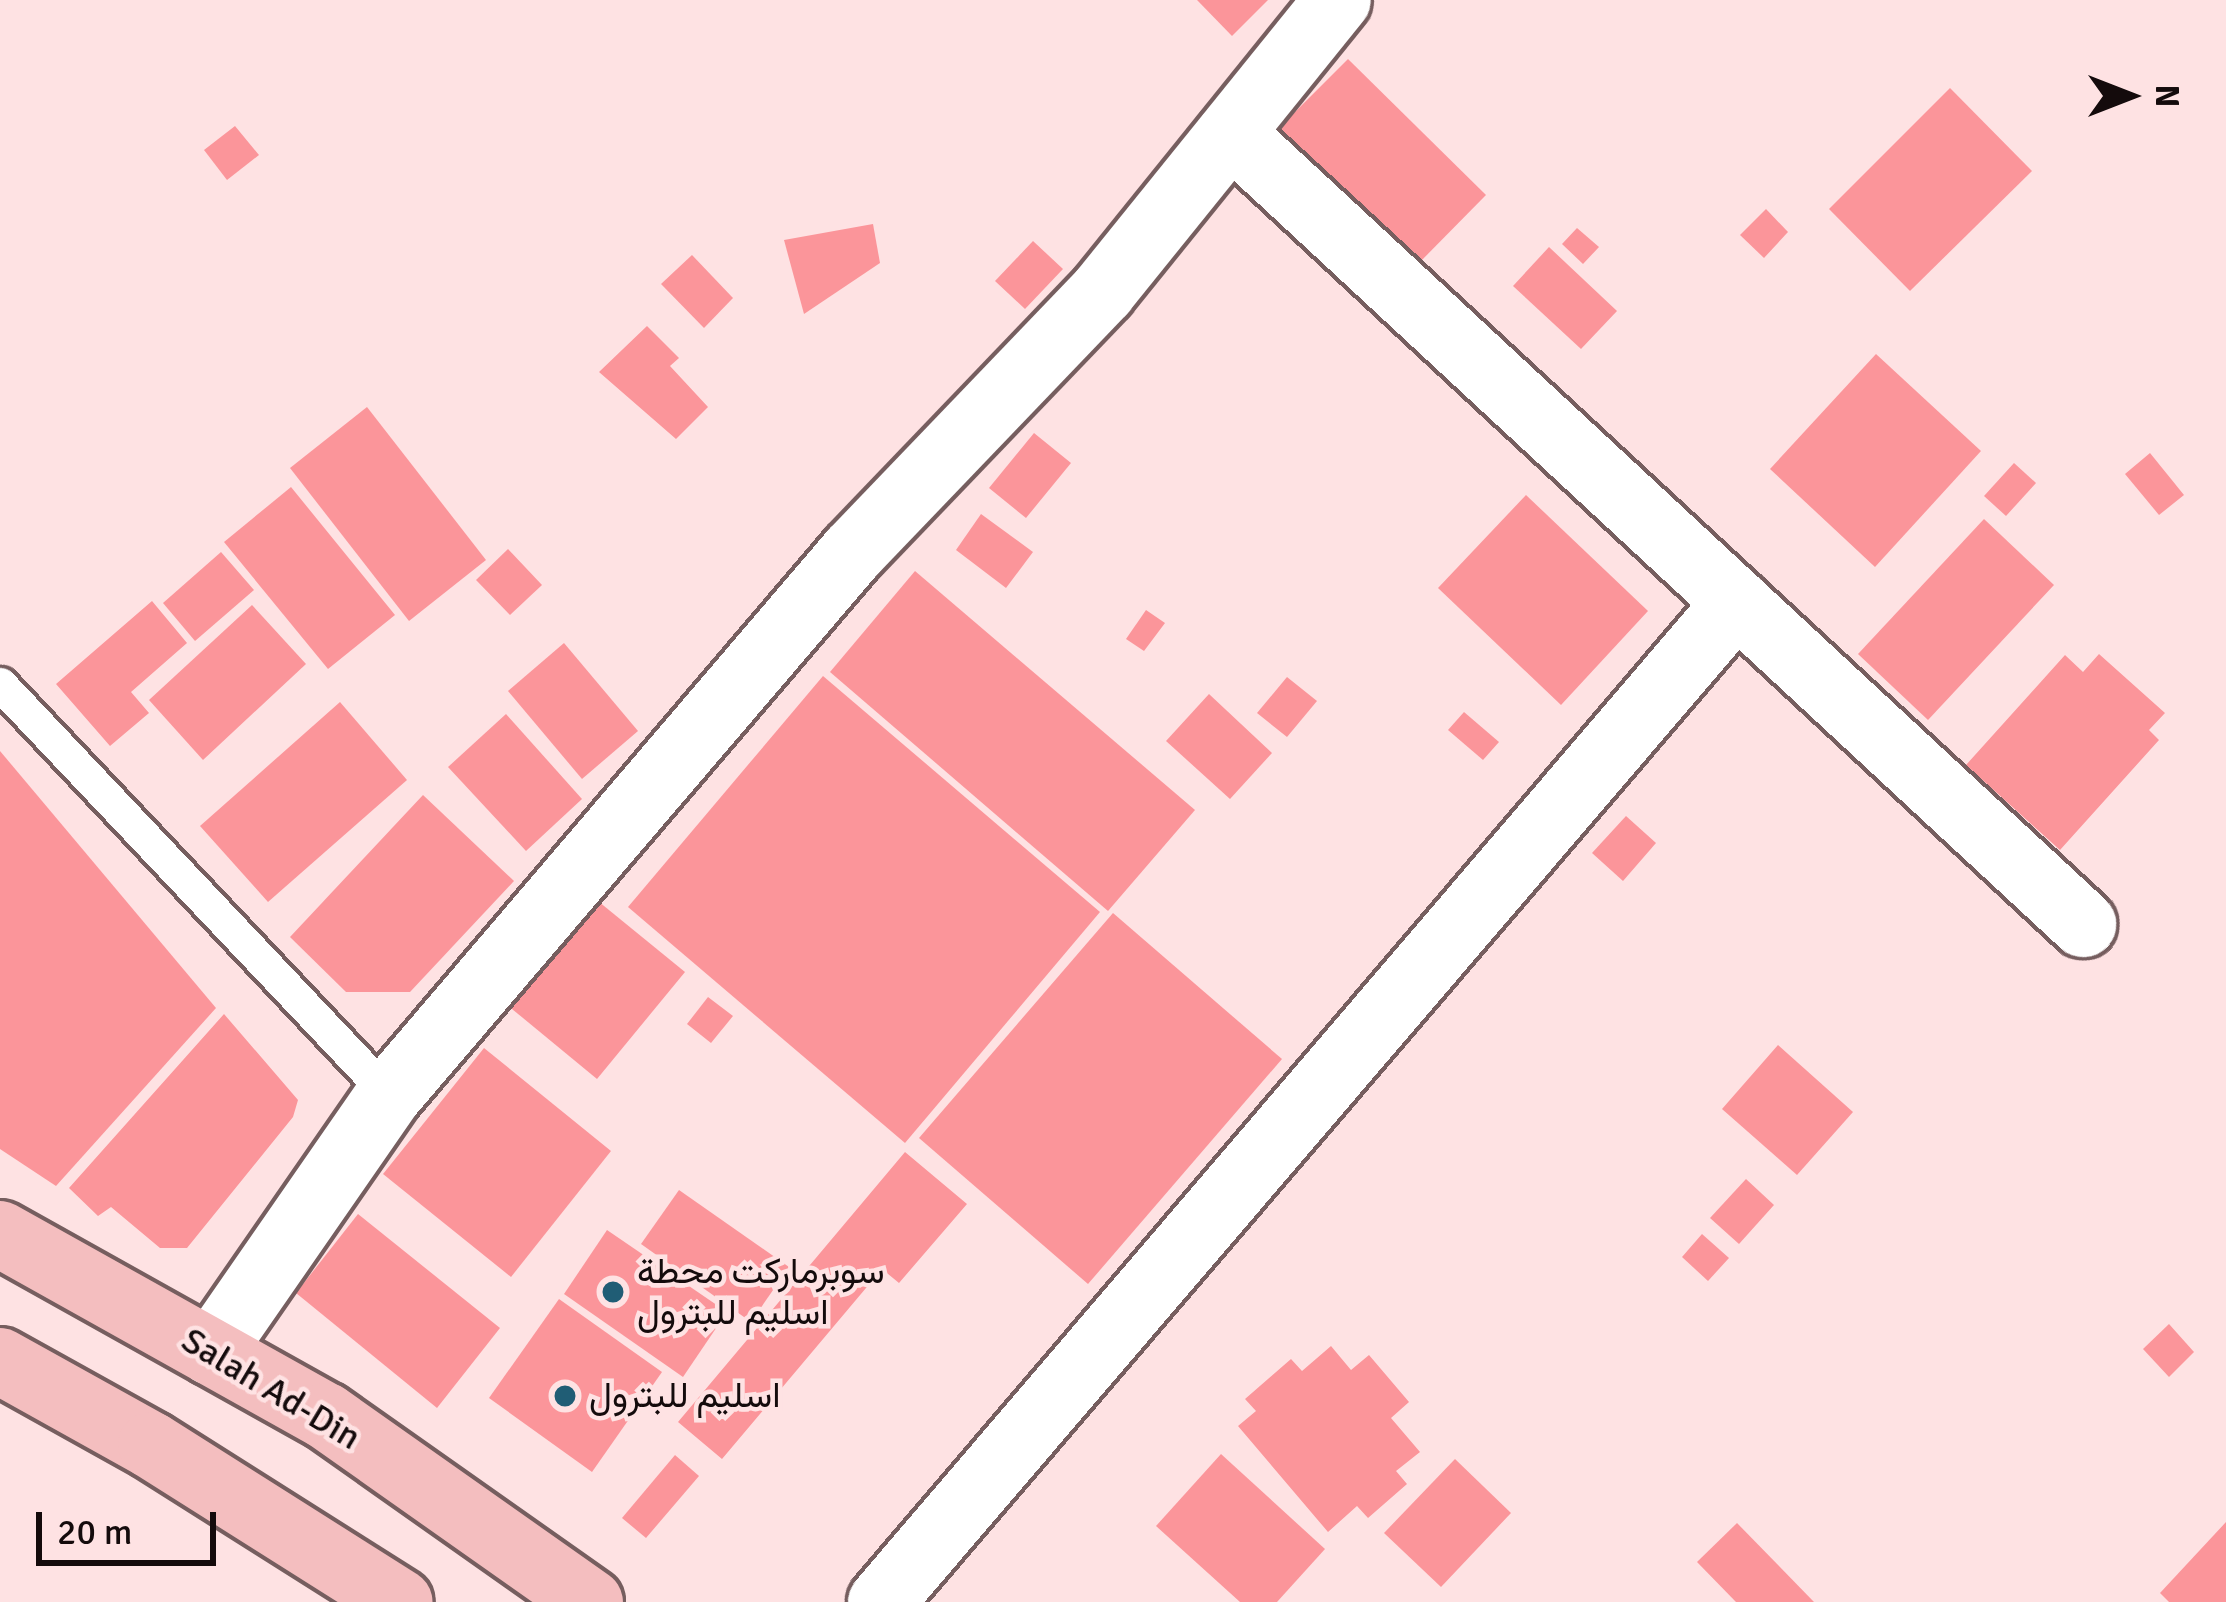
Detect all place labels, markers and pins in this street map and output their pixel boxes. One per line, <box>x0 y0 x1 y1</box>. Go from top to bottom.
place label: سوبرماركت محطة اسليم للبترول <box>637 1249 885 1334</box>
marker: سوبرماركت محطة اسليم للبترول <box>600 1279 626 1305</box>
place label: اسليم للبترول <box>589 1374 781 1418</box>
marker: اسليم للبترول <box>552 1383 578 1409</box>

